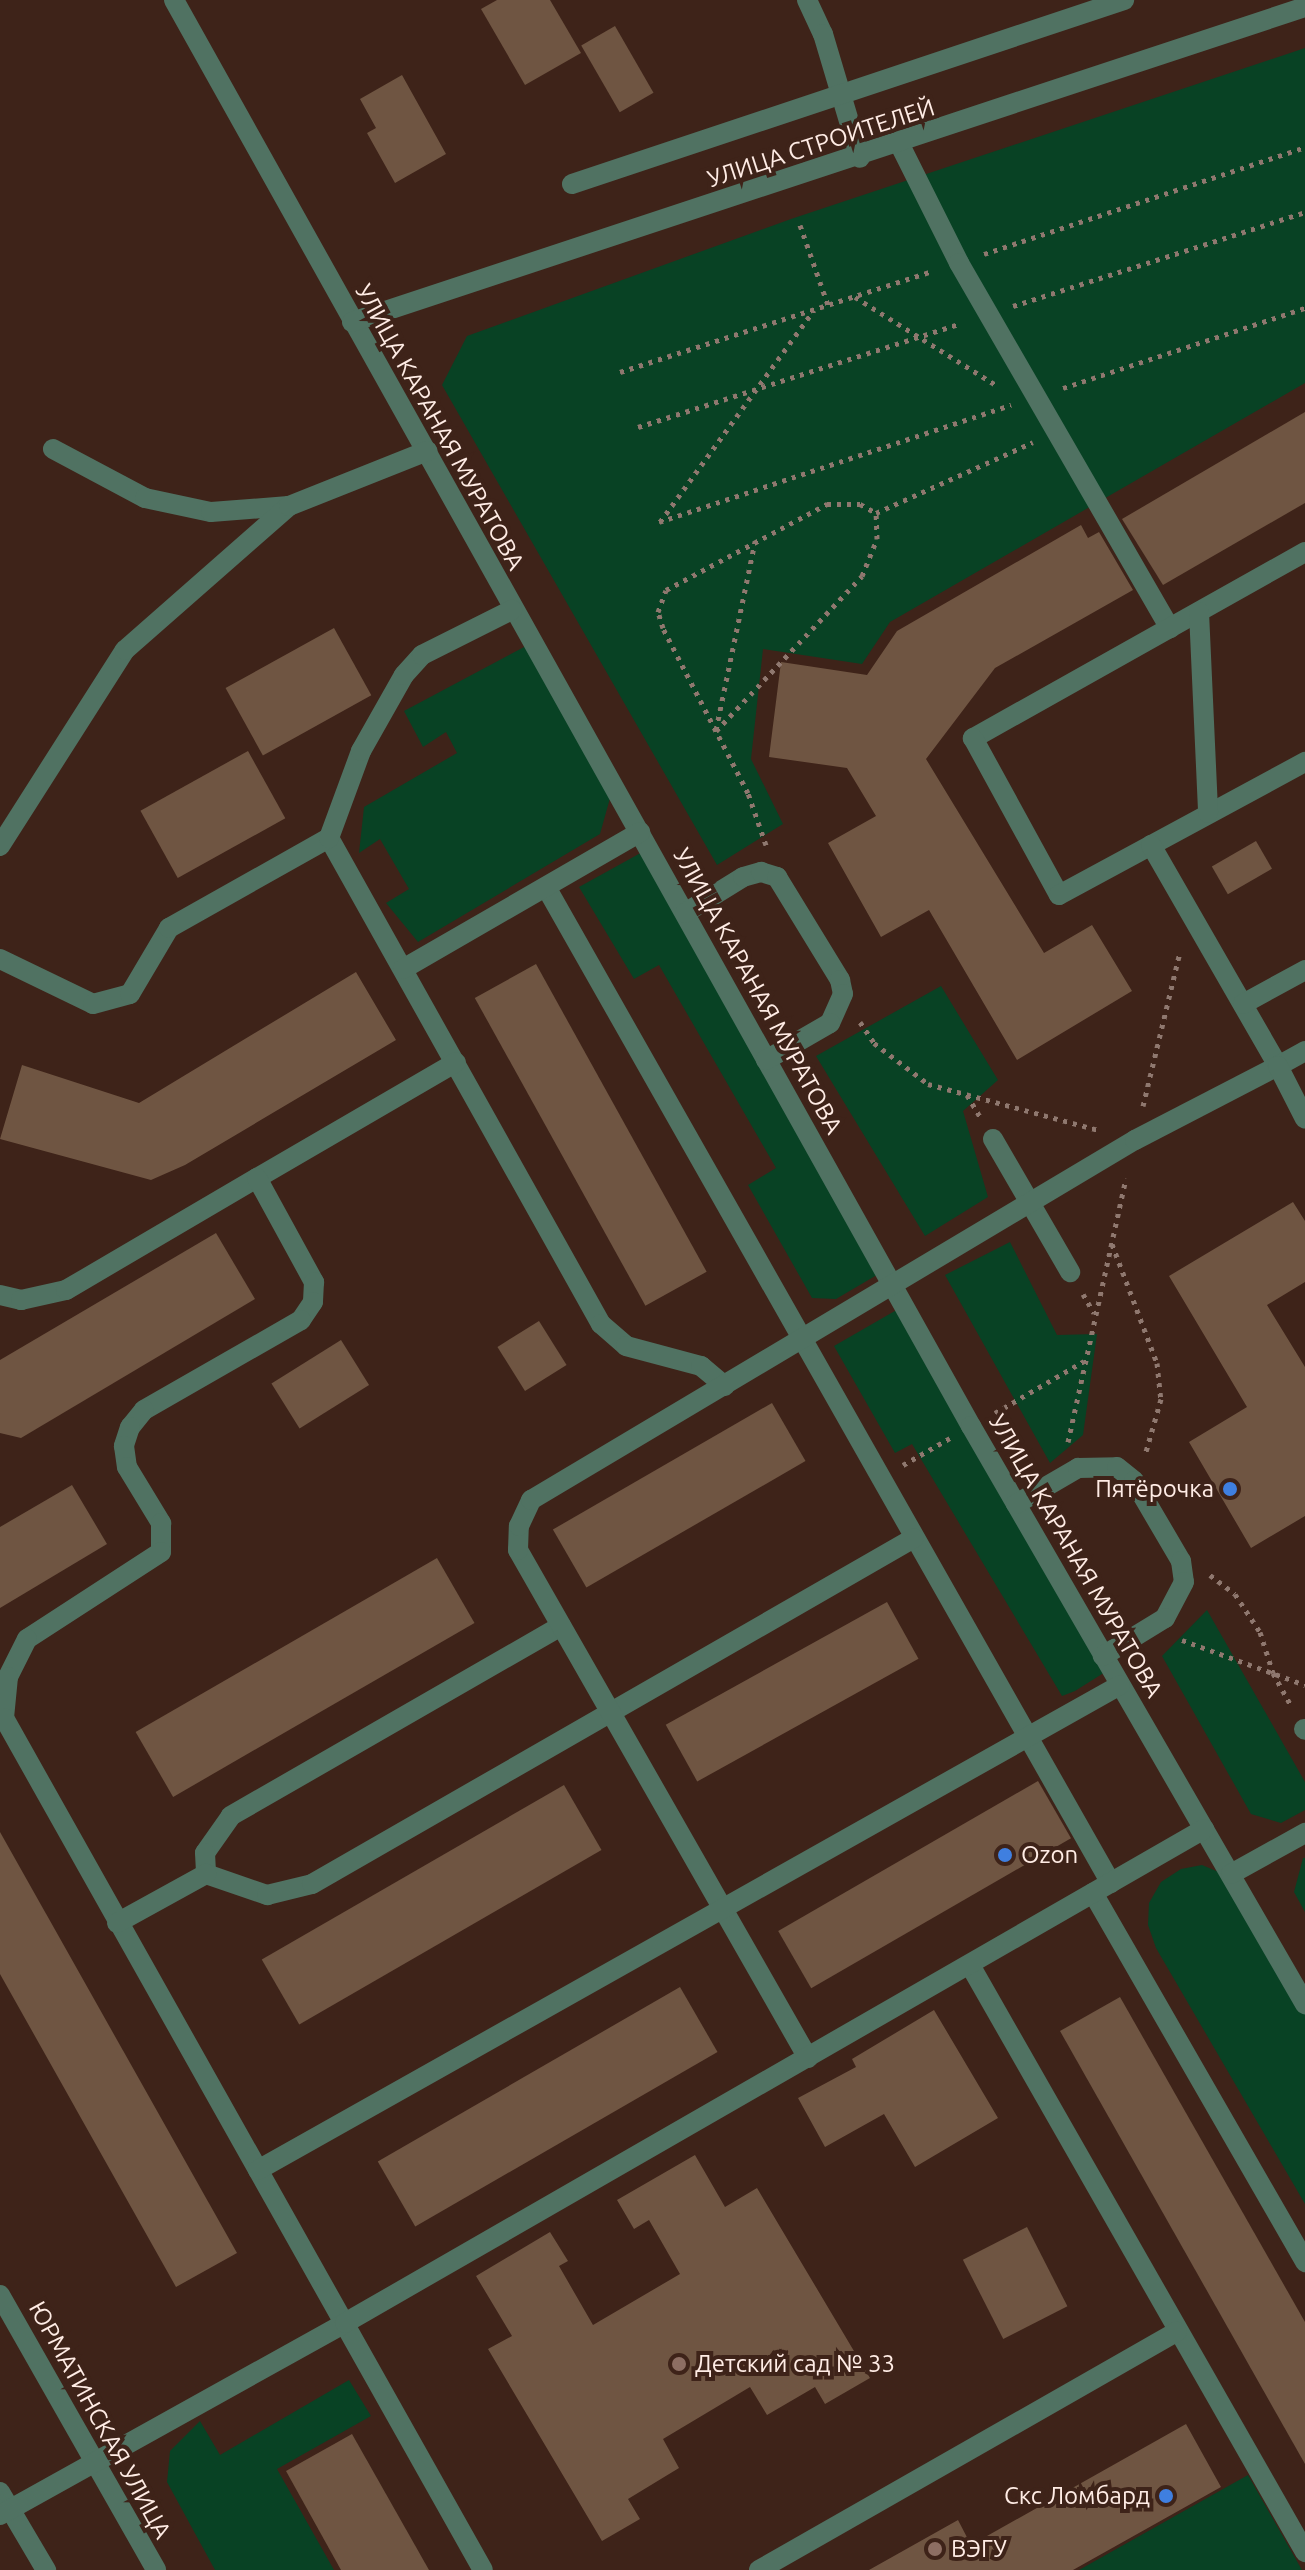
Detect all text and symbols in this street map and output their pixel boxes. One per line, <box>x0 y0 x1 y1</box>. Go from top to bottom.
street label: УЛИЦА СТРОИТЕЛЕЙ <box>704 93 938 193</box>
street label: УЛИЦА КАРАНАЯ МУРАТОВА <box>349 279 531 575</box>
street label: УЛИЦА КАРАНАЯ МУРАТОВА <box>667 843 849 1139</box>
street label: УЛИЦА КАРАНАЯ МУРАТОВА <box>983 1409 1169 1703</box>
place label: Пятёрочка <box>1095 1475 1214 1503</box>
marker: Пятёрочка <box>1221 1480 1239 1498</box>
place label: Ozon <box>1021 1841 1078 1869</box>
marker: Ozon <box>996 1846 1014 1864</box>
street label: ЮРМАТИНСКАЯ УЛИЦА <box>23 2296 177 2544</box>
place label: Детский сад № 33 <box>695 2350 895 2378</box>
marker: Детский сад № 33 <box>670 2355 688 2373</box>
place label: Скс Ломбард <box>1004 2482 1150 2510</box>
marker: Скс Ломбард <box>1157 2487 1175 2505</box>
place label: ВЭГУ <box>951 2535 1007 2563</box>
marker: ВЭГУ <box>926 2540 944 2558</box>

